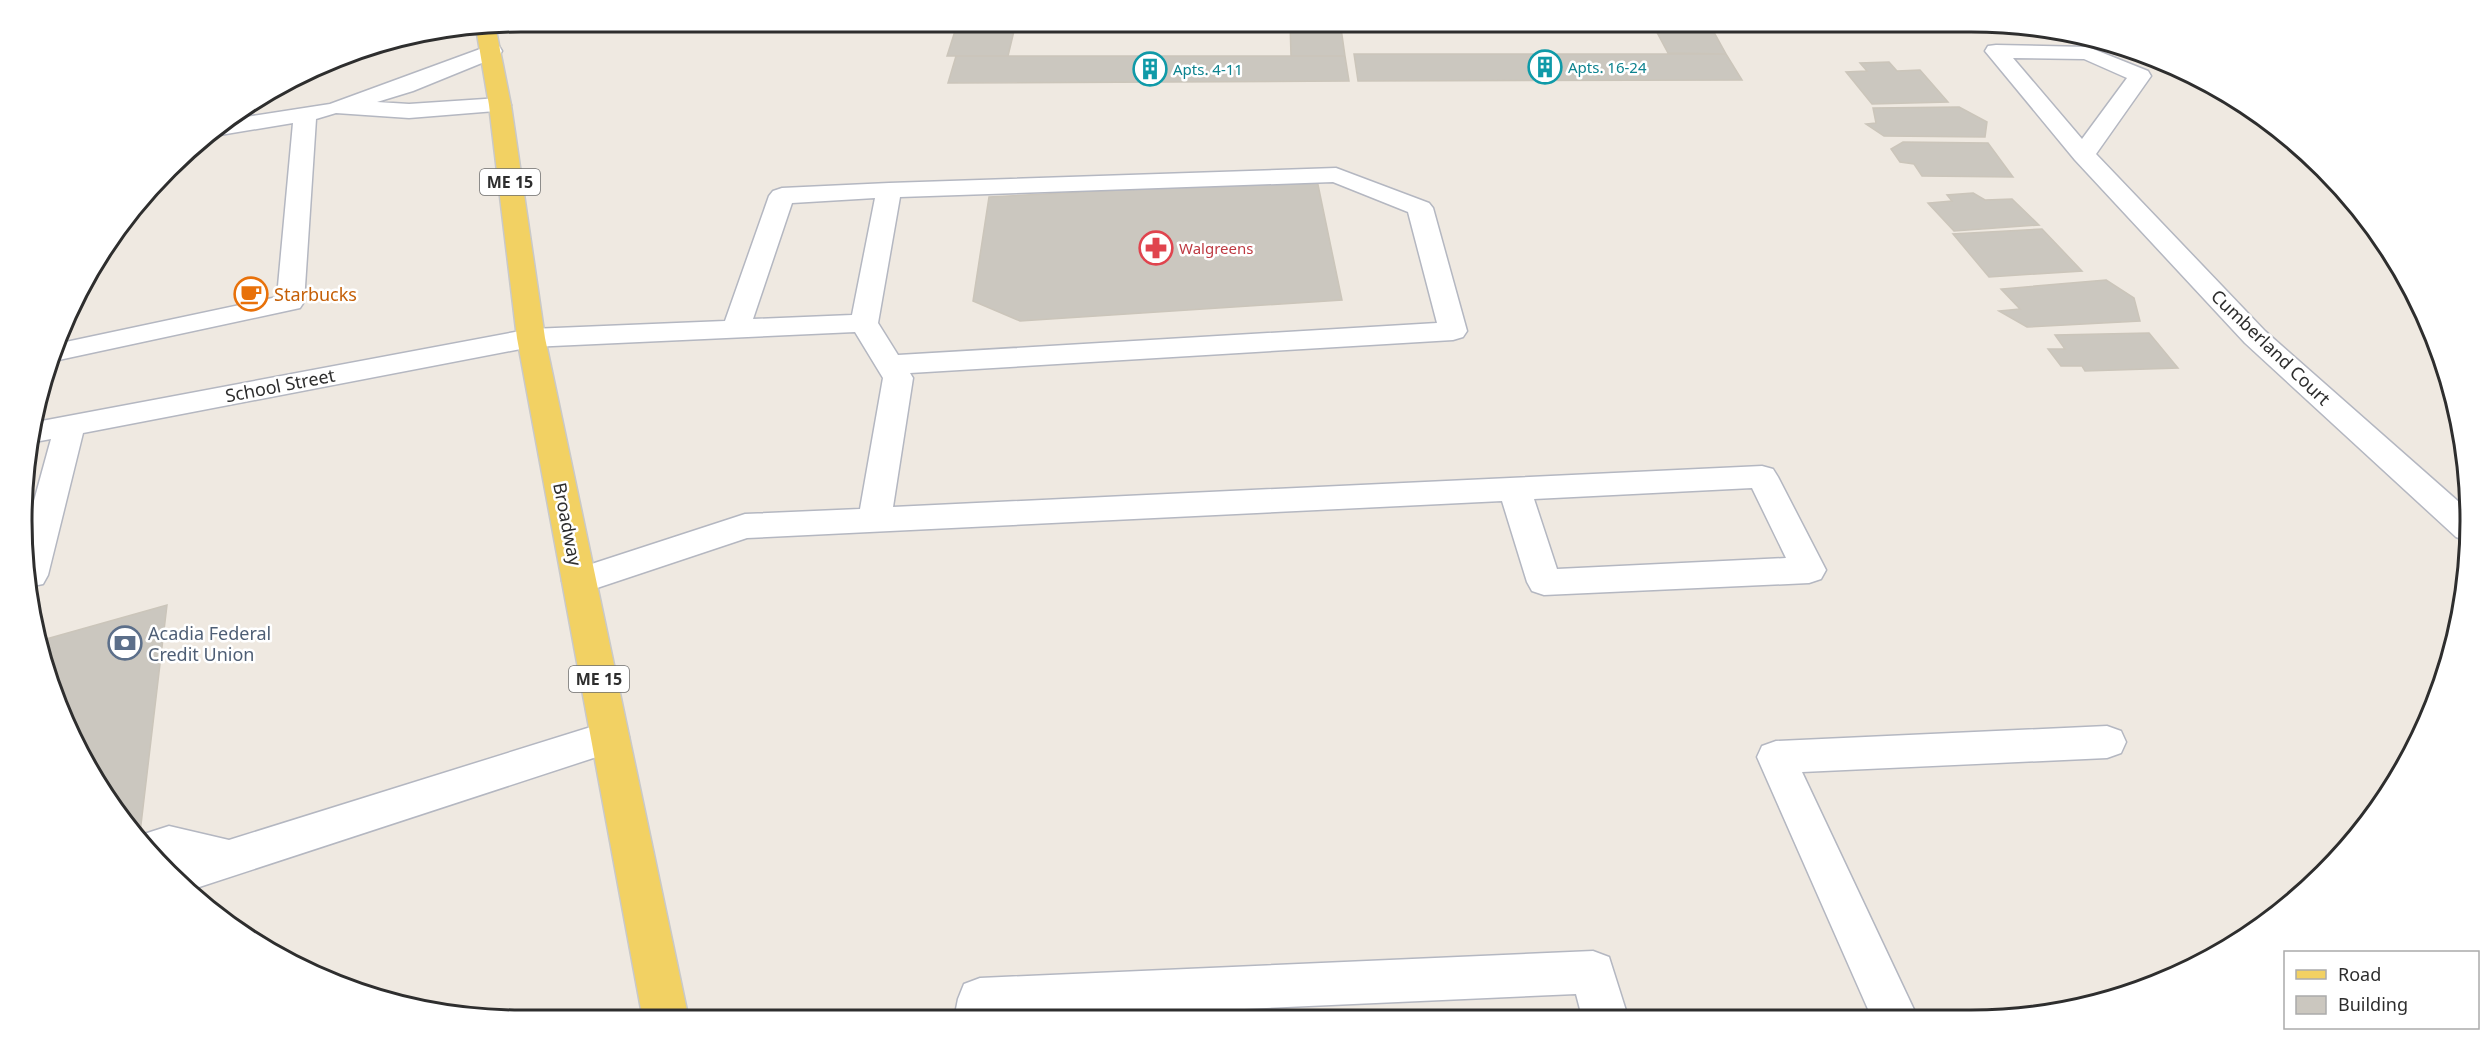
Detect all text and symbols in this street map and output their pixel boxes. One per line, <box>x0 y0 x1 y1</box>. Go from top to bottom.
building icon: Apts. 16-24 <box>1527 49 1563 85</box>
building icon: Apts. 4-11 <box>1132 51 1168 87</box>
place label: Apts. 16-24 <box>1568 57 1647 77</box>
place label: Apts. 4-11 <box>1173 59 1243 79</box>
road number: ME 15 <box>480 169 540 195</box>
pharmacy icon: Walgreens <box>1138 230 1174 266</box>
place label: Walgreens <box>1179 238 1253 258</box>
cafe icon: Starbucks <box>233 276 269 312</box>
place label: Starbucks <box>274 282 357 306</box>
street label: Cumberland Court <box>2206 284 2336 410</box>
street label: School Street <box>223 363 337 407</box>
street label: Broadway <box>548 480 588 568</box>
place label: Acadia Federal Credit Union <box>148 621 271 666</box>
bank icon: Acadia Federal Credit Union <box>107 625 143 661</box>
road number: ME 15 <box>569 666 629 692</box>
legend <box>2284 951 2479 1029</box>
text: Road <box>2338 962 2381 986</box>
text: Building <box>2338 992 2408 1016</box>

